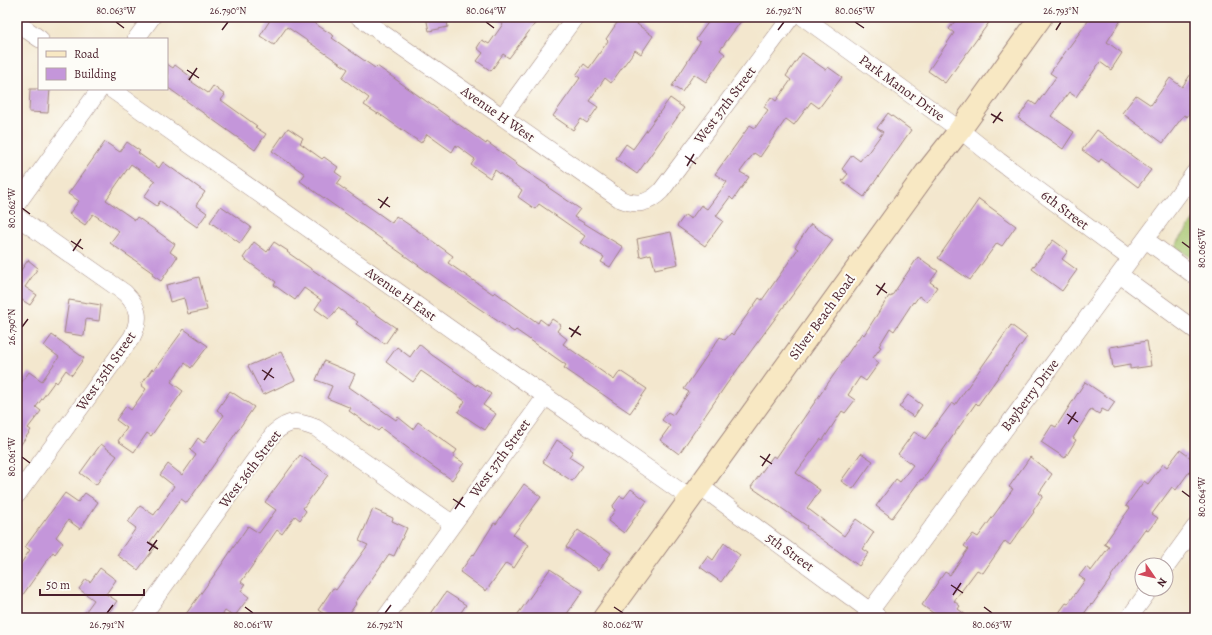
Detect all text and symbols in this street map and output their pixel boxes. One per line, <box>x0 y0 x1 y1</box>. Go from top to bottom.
text: 80.063°W <box>96 4 137 17</box>
text: 26.790°N <box>210 4 246 17</box>
text: 80.064°W <box>466 4 507 17</box>
text: 26.792°N <box>766 4 802 17</box>
text: 80.065°W <box>835 4 876 17</box>
text: 26.793°N <box>1043 4 1079 17</box>
legend <box>38 38 168 90</box>
text: Road <box>74 46 100 62</box>
street label: Park Manor Drive <box>855 50 949 126</box>
street label: West 37th Street <box>689 62 761 148</box>
text: Building <box>74 66 116 82</box>
street label: Avenue H West <box>456 81 539 147</box>
street label: 6th Street <box>1037 186 1093 235</box>
text: 80.062°W <box>5 187 18 228</box>
text: 80.065°W <box>1195 227 1208 268</box>
street label: Avenue H East <box>361 262 441 326</box>
street label: Silver Beach Road <box>785 270 860 364</box>
text: 26.790°N <box>5 309 18 345</box>
street label: West 35th Street <box>71 327 141 415</box>
street label: Bayberry Drive <box>997 355 1063 435</box>
street label: West 37th Street <box>465 415 535 502</box>
street label: West 36th Street <box>214 426 286 513</box>
text: 80.061°W <box>5 437 18 476</box>
text: 80.064°W <box>1195 476 1208 517</box>
street label: 5th Street <box>762 528 818 576</box>
north arrow <box>1134 557 1174 597</box>
scale bar <box>40 571 144 597</box>
text: N <box>1153 575 1170 590</box>
text: 50 m <box>46 577 70 593</box>
text: 26.791°N <box>90 618 124 631</box>
text: 80.061°W <box>234 618 273 631</box>
text: 26.792°N <box>367 618 403 631</box>
text: 80.062°W <box>603 618 644 631</box>
text: 80.063°W <box>972 618 1013 631</box>

